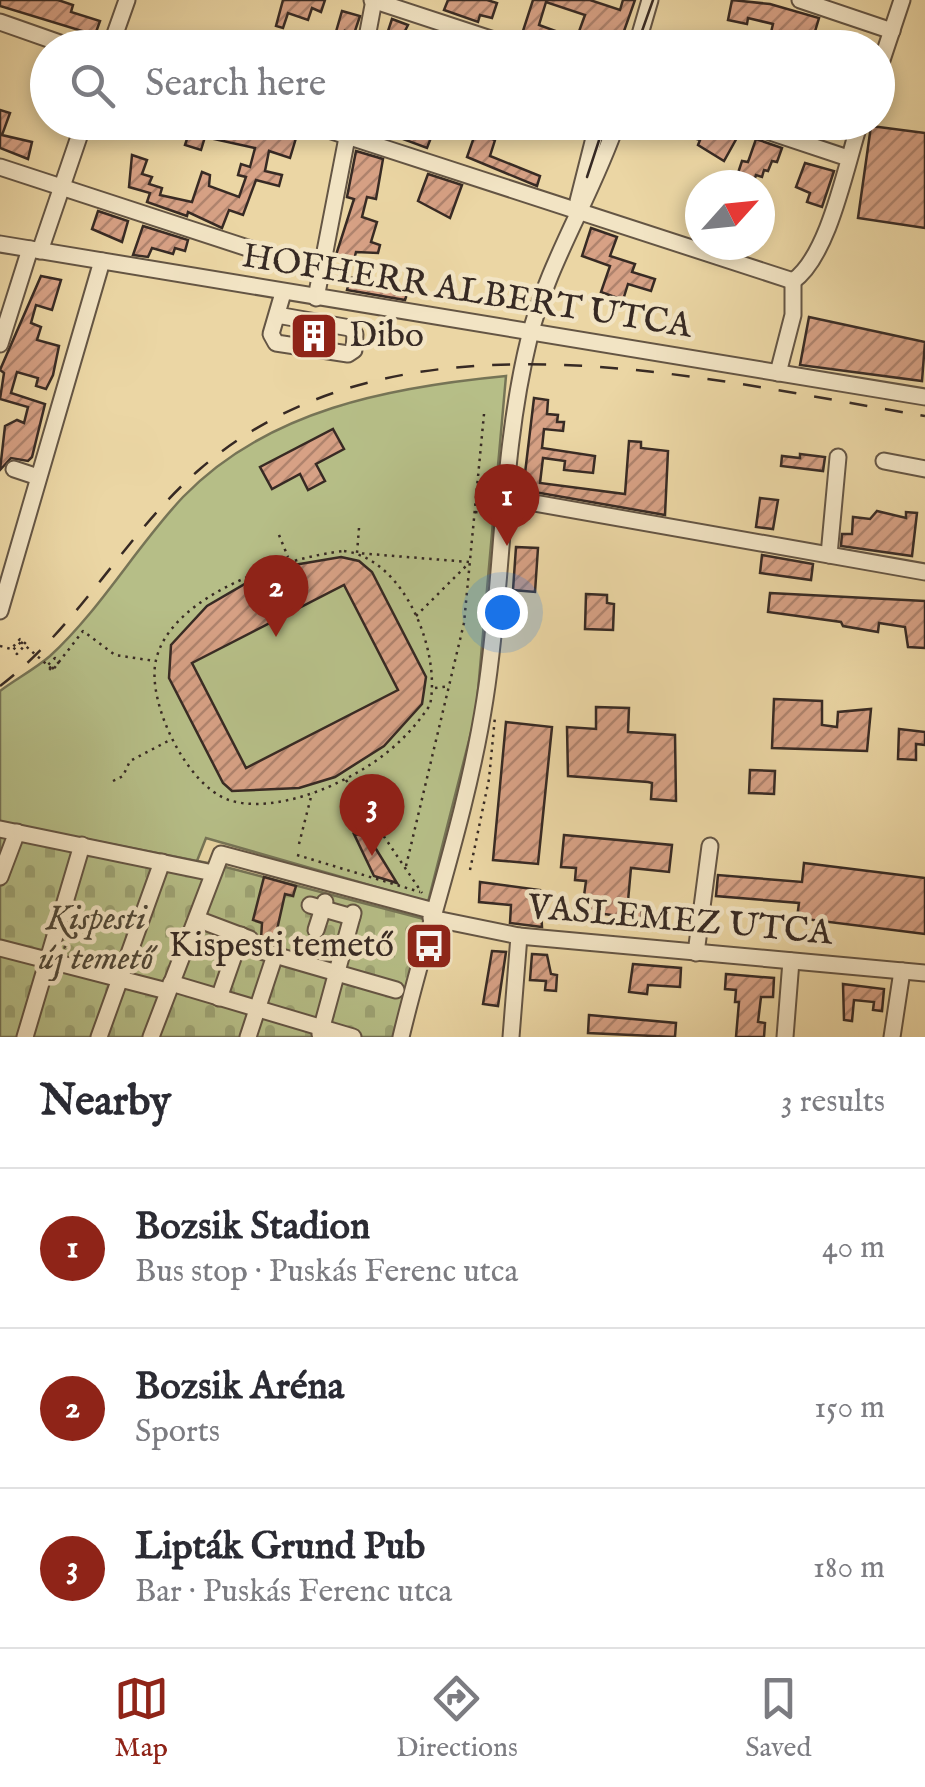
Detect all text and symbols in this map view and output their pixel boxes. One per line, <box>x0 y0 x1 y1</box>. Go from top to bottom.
search box <box>30 30 895 140</box>
icon: search <box>65 58 120 113</box>
text: Search here <box>145 61 326 109</box>
north arrow <box>685 170 775 260</box>
street label: HOFHERR ALBERT UTCA <box>239 234 696 350</box>
building icon: Dibo <box>288 310 340 362</box>
place label: Dibo <box>349 314 424 359</box>
pin: 1 <box>474 464 540 546</box>
pin: 2 <box>244 554 308 637</box>
your location <box>477 587 528 638</box>
pin: 3 <box>340 774 404 856</box>
street label: VASLEMEZ UTCA <box>525 885 835 957</box>
park label: Kispesti új temető <box>38 897 158 982</box>
bus stop icon: Kispesti temető <box>403 920 455 972</box>
place label: Kispesti temető <box>169 924 394 969</box>
text: Nearby <box>40 1076 171 1129</box>
text: 3 results <box>781 1082 885 1123</box>
text: Bozsik Stadion <box>135 1204 370 1252</box>
text: 1 <box>67 1228 78 1269</box>
text: 40 m <box>822 1228 885 1269</box>
text: Bus stop · Puskás Ferenc utca <box>135 1252 518 1293</box>
text: Bozsik Aréna <box>135 1364 344 1412</box>
text: 2 <box>65 1388 80 1429</box>
text: 150 m <box>814 1388 885 1429</box>
text: Sports <box>135 1412 220 1453</box>
text: Lipták Grund Pub <box>135 1524 425 1572</box>
text: 3 <box>67 1548 78 1589</box>
text: 180 m <box>813 1548 885 1589</box>
text: Bar · Puskás Ferenc utca <box>135 1572 452 1613</box>
tab: Map <box>114 1671 169 1766</box>
tab: Directions <box>396 1671 518 1766</box>
tab: Saved <box>745 1671 811 1766</box>

